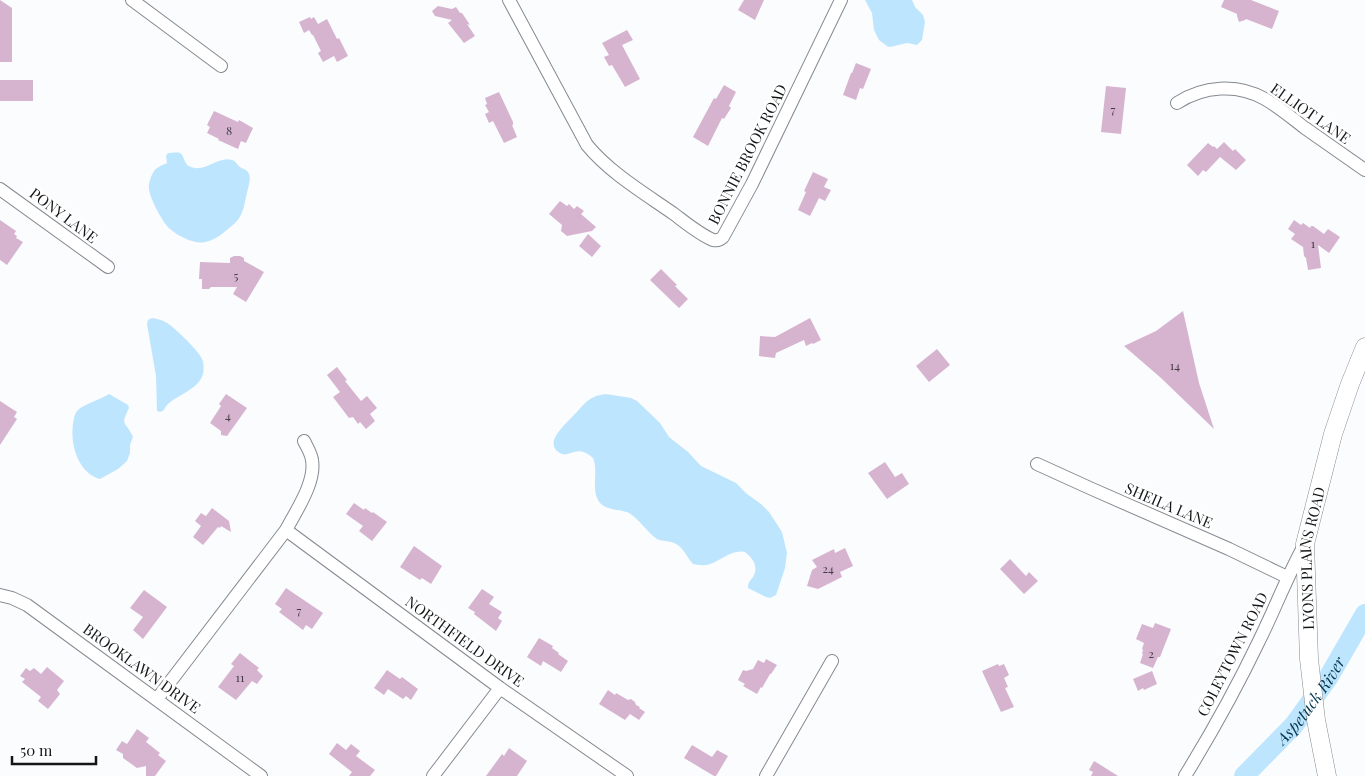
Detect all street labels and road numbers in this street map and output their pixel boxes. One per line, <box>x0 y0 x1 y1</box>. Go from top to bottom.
street label: ELLIOT LANE <box>1267 78 1355 148</box>
street label: BONNIE BROOK ROAD <box>703 80 791 227</box>
street label: PONY LANE <box>26 183 102 247</box>
street label: SHEILA LANE <box>1122 478 1216 532</box>
street label: LYONS PLAINS ROAD <box>1294 484 1329 630</box>
street label: COLEYTOWN ROAD <box>1192 588 1272 720</box>
street label: NORTHFIELD DRIVE <box>402 591 528 691</box>
street label: BROOKLAWN DRIVE <box>79 619 205 717</box>

